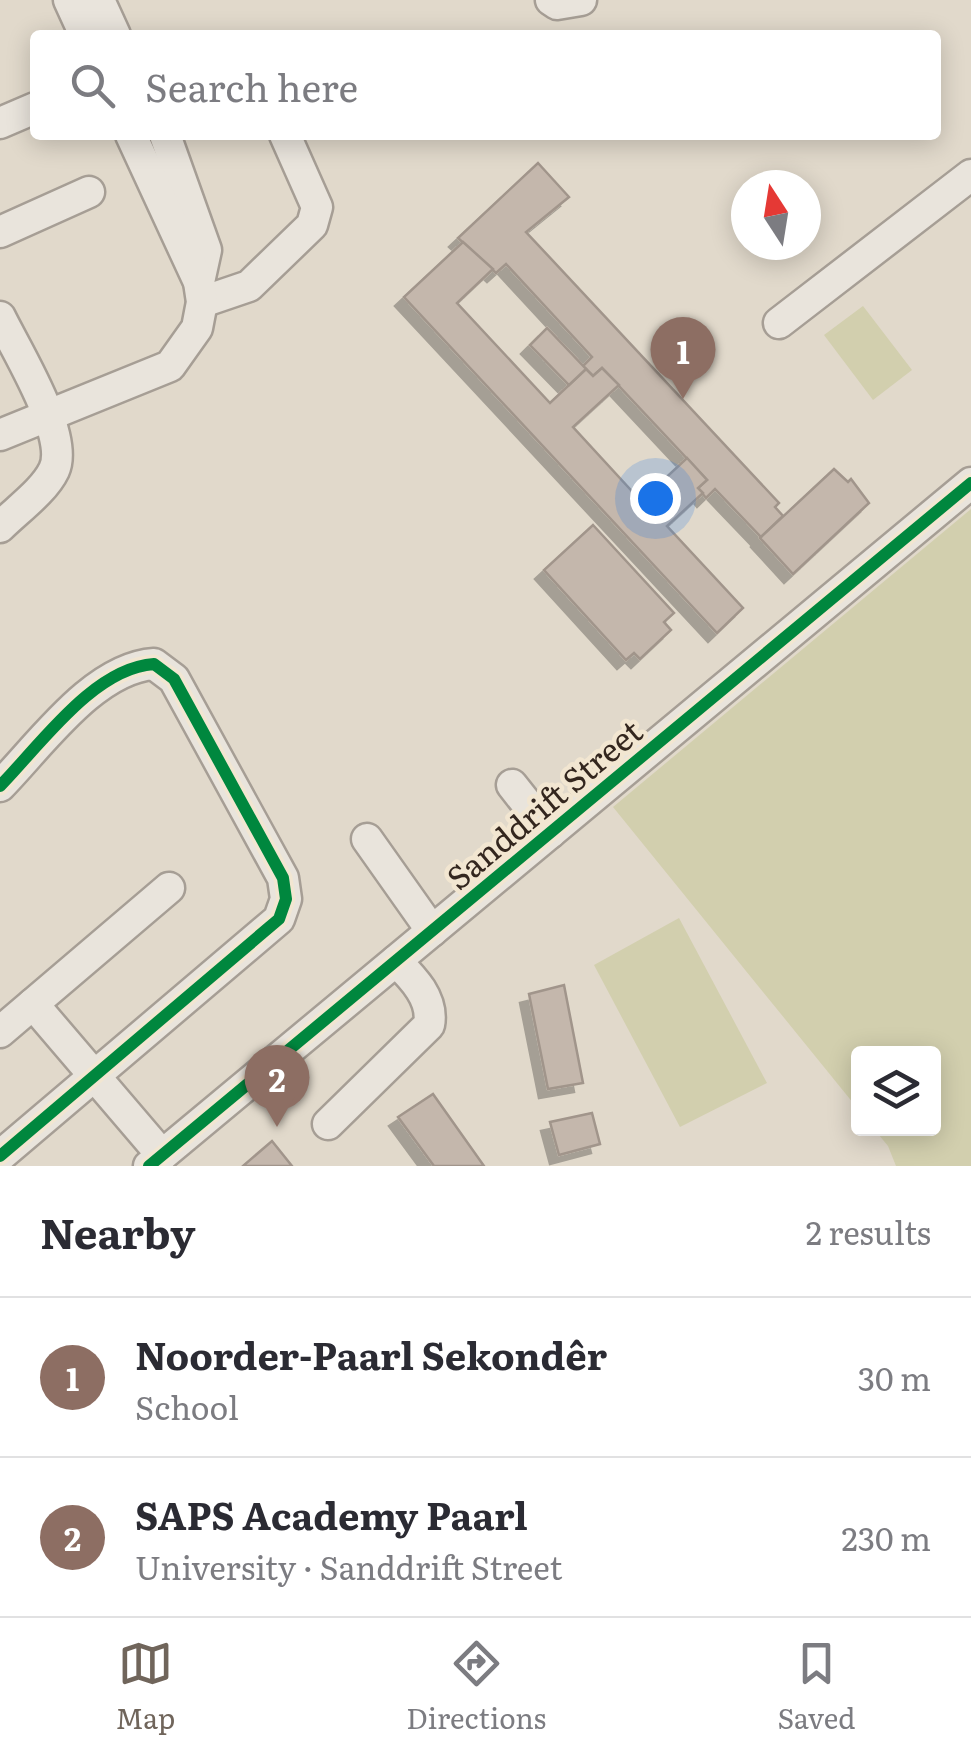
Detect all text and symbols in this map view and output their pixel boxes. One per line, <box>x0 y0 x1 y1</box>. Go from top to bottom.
search box <box>30 30 941 140</box>
text: Search here <box>145 57 358 114</box>
icon: search <box>65 58 120 113</box>
north arrow <box>731 170 821 260</box>
pin: 1 <box>650 316 716 399</box>
your location <box>630 473 681 524</box>
street label: Sanddrift Street <box>435 707 651 899</box>
pin: 2 <box>244 1044 310 1127</box>
map controls <box>851 1046 941 1136</box>
button: layers <box>851 1046 941 1136</box>
text: Nearby <box>40 1200 196 1262</box>
text: 2 results <box>806 1207 931 1255</box>
text: Noorder-Paarl Sekondêr <box>135 1325 607 1382</box>
text: 1 <box>66 1353 79 1401</box>
text: 30 m <box>858 1353 931 1401</box>
text: School <box>135 1382 239 1430</box>
text: SAPS Academy Paarl <box>135 1485 528 1542</box>
text: 2 <box>64 1513 81 1561</box>
text: 230 m <box>841 1513 931 1561</box>
text: University · Sanddrift Street <box>135 1542 562 1590</box>
tab: Map <box>116 1636 175 1738</box>
tab: Directions <box>406 1636 546 1738</box>
tab: Saved <box>777 1636 855 1738</box>

